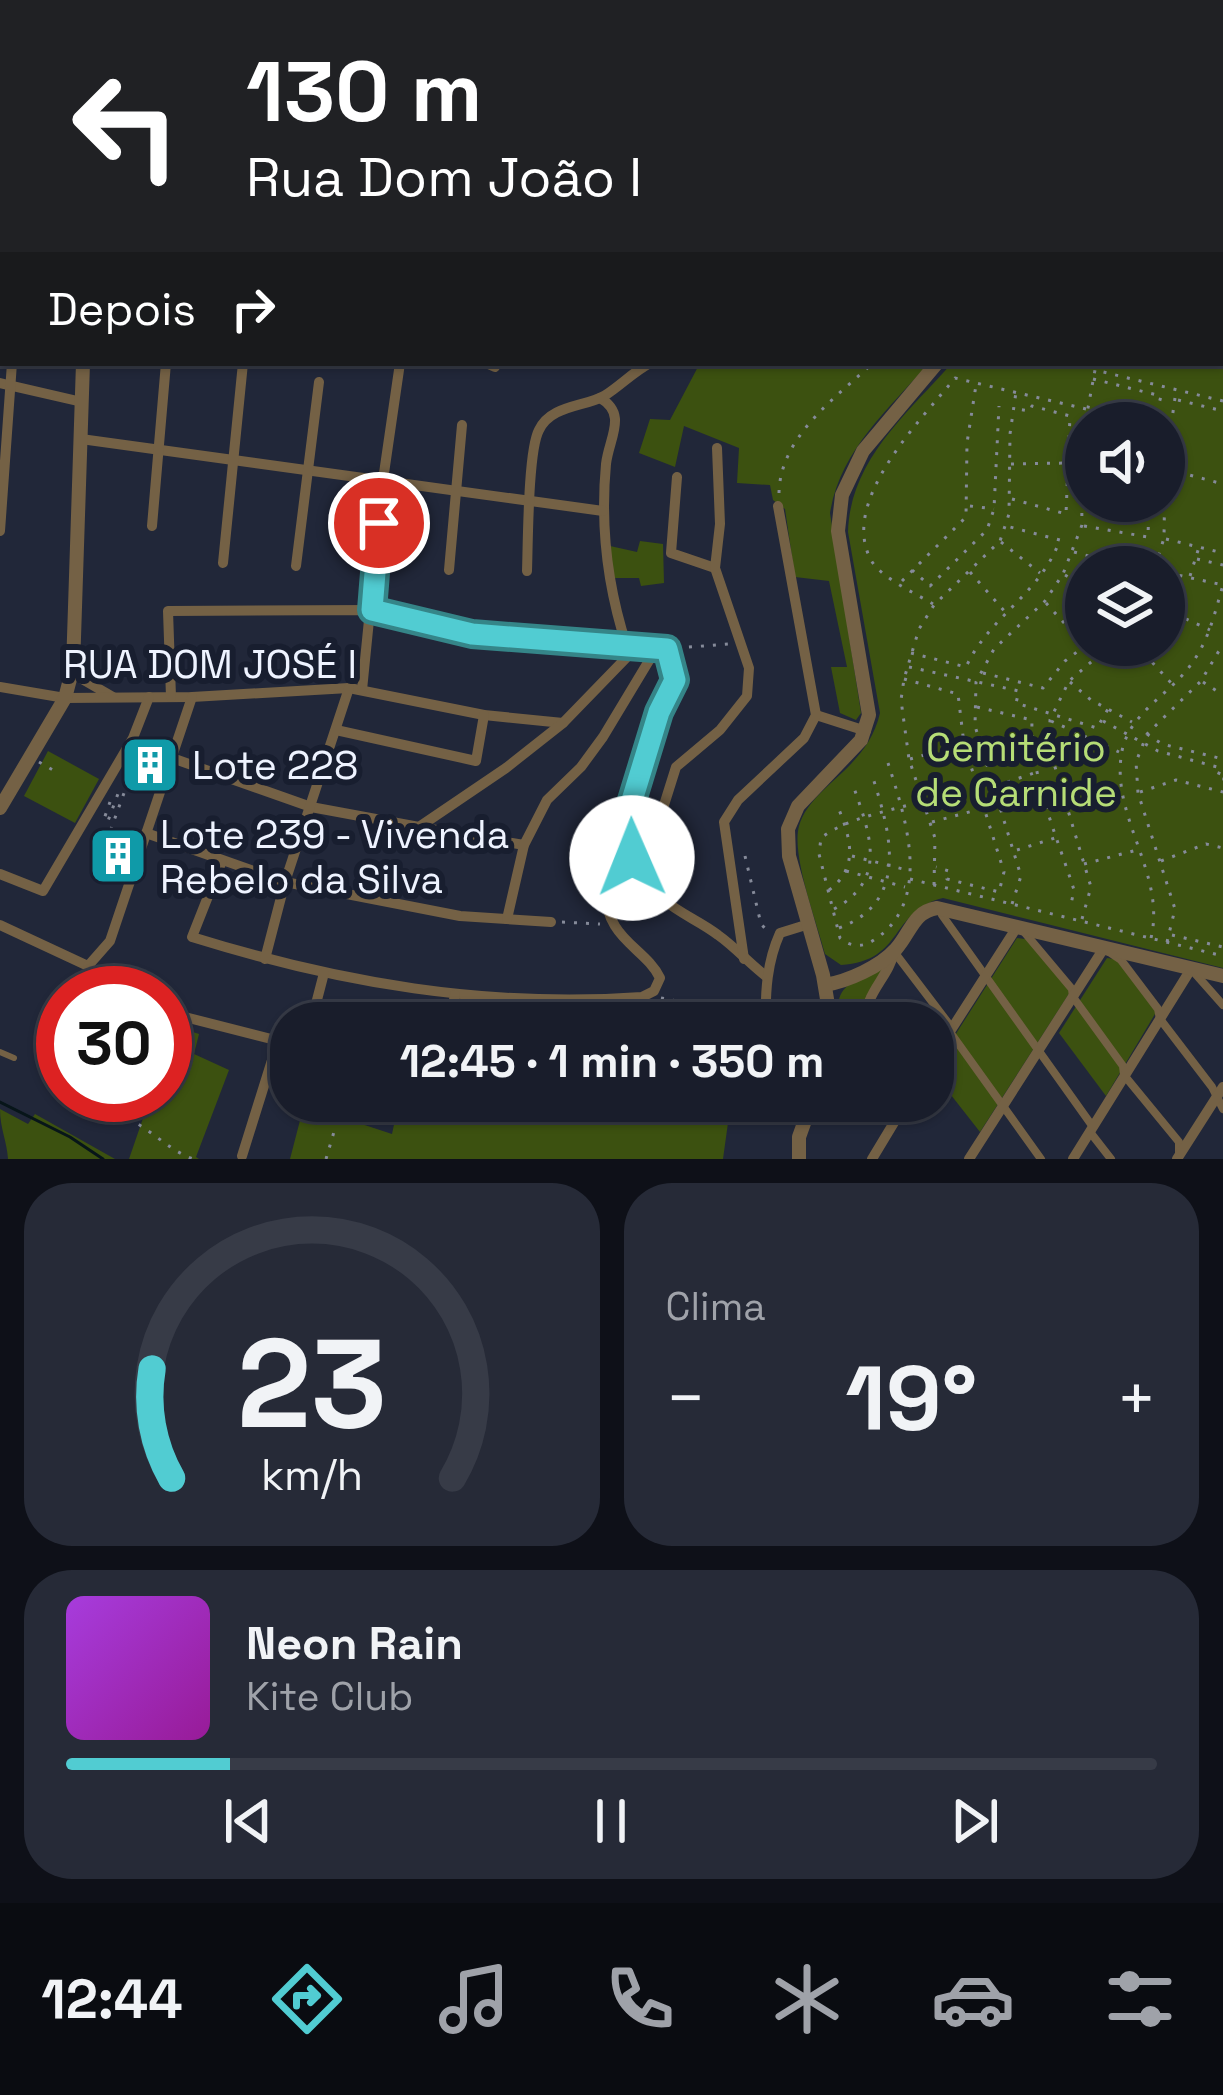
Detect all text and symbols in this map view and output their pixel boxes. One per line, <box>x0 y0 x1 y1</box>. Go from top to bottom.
text: 130 m <box>246 38 483 146</box>
icon: left <box>48 48 204 204</box>
text: Rua Dom João I <box>246 143 642 212</box>
icon: right <box>220 276 286 342</box>
text: Depois <box>48 281 196 338</box>
map controls <box>1065 402 1185 666</box>
button: sound <box>1065 402 1185 522</box>
pin <box>328 472 430 574</box>
icon: arrive <box>346 490 412 556</box>
button: layers <box>1065 546 1185 666</box>
street label: RUA DOM JOSÉ I <box>63 640 357 689</box>
park label: Cemitério de Carnide <box>915 723 1117 817</box>
building icon: Lote 228 <box>119 734 181 796</box>
place label: Lote 228 <box>192 741 358 790</box>
position arrow <box>569 795 695 921</box>
place label: Lote 239 - Vivenda Rebelo da Silva <box>160 810 509 904</box>
building icon: Lote 239 - Vivenda Rebelo da Silva <box>87 825 149 887</box>
speed limit sign: 30 <box>36 966 192 1122</box>
text: 12:45 · 1 min · 350 m <box>400 1033 824 1090</box>
text: Clima <box>666 1282 766 1331</box>
text: 23 <box>237 1304 387 1463</box>
text: 19° <box>845 1341 977 1456</box>
text: − <box>666 1356 706 1440</box>
text: + <box>1116 1356 1157 1440</box>
text: km/h <box>261 1447 363 1502</box>
text: Neon Rain <box>246 1615 463 1672</box>
text: Kite Club <box>246 1672 413 1721</box>
icon: previous <box>215 1788 281 1854</box>
icon: pause <box>578 1788 644 1854</box>
icon: next <box>942 1788 1008 1854</box>
icon: directions <box>265 1957 349 2041</box>
icon: music <box>432 1957 516 2041</box>
icon: phone <box>598 1957 682 2041</box>
icon: climate <box>765 1957 849 2041</box>
icon: car <box>931 1957 1015 2041</box>
icon: filters <box>1098 1957 1182 2041</box>
text: 12:44 <box>41 1965 183 2034</box>

